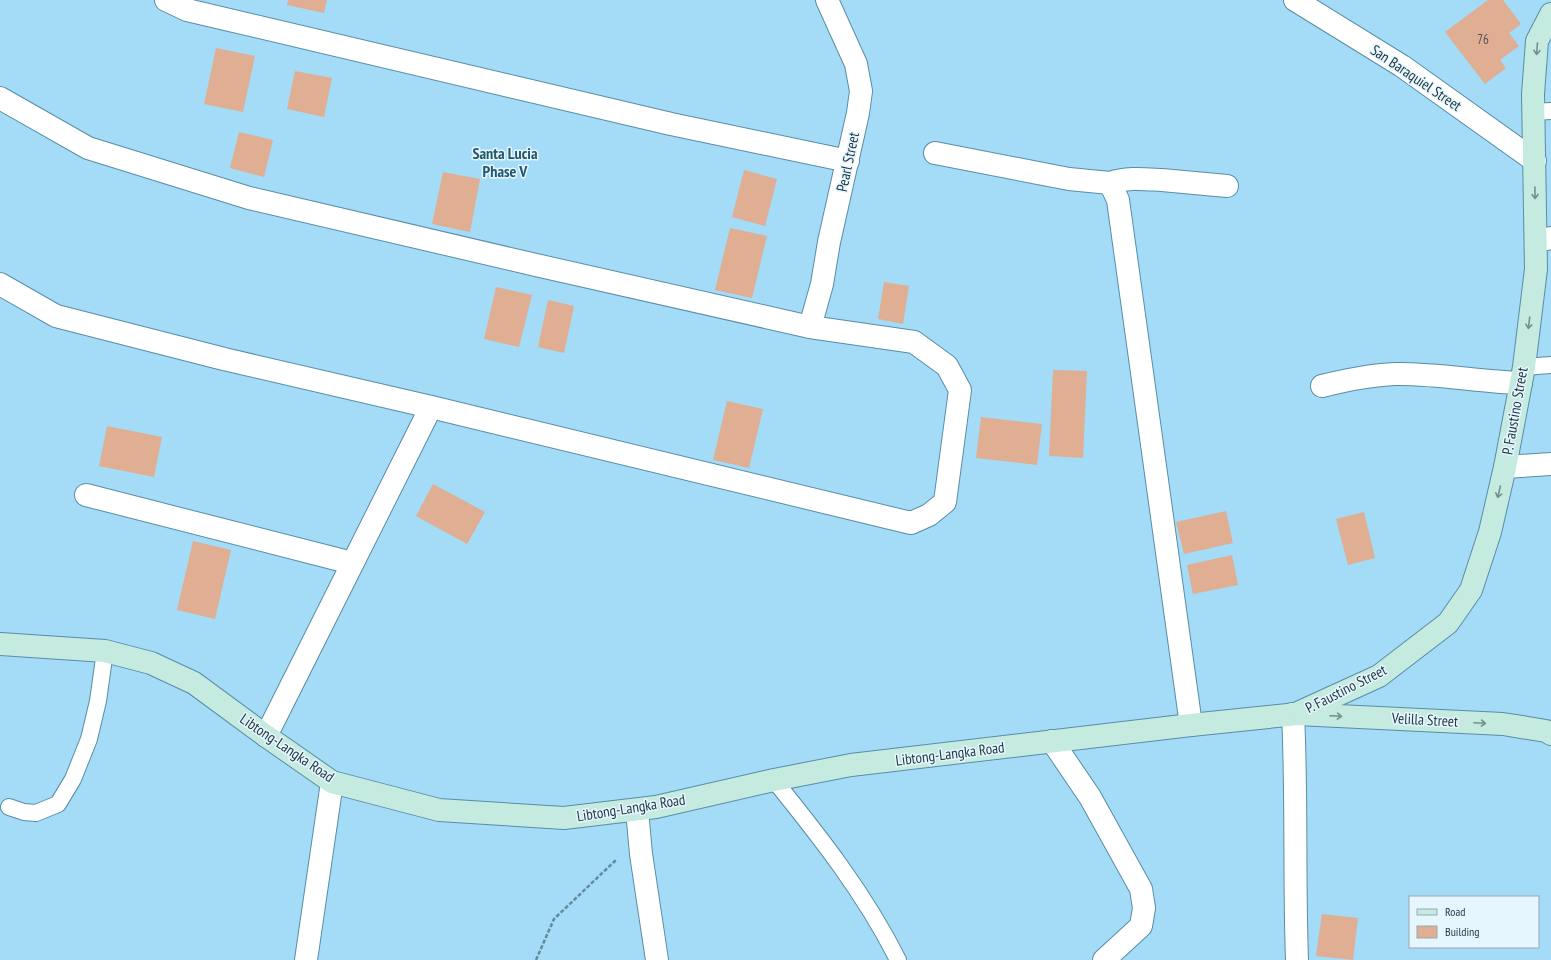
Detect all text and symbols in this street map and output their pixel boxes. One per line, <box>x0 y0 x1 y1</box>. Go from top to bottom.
house number: 76 <box>1477 31 1489 48</box>
street label: San Baraquiel Street <box>1367 40 1465 115</box>
one-way arrow <box>1533 42 1540 55</box>
street label: Pearl Street <box>832 130 863 193</box>
district label: Santa Lucia Phase V <box>472 143 538 181</box>
one-way arrow <box>1531 186 1539 199</box>
one-way arrow <box>1525 316 1533 329</box>
street label: P. Faustino Street <box>1497 366 1532 456</box>
one-way arrow <box>1495 485 1503 498</box>
street label: P. Faustino Street <box>1302 660 1390 717</box>
street label: Velilla Street <box>1390 708 1459 731</box>
street label: Libtong-Langka Road <box>237 709 338 786</box>
one-way arrow <box>1329 712 1342 719</box>
one-way arrow <box>1473 719 1486 727</box>
street label: Libtong-Langka Road <box>894 737 1005 770</box>
street label: Libtong-Langka Road <box>575 790 687 825</box>
legend <box>1409 896 1539 948</box>
text: Road <box>1445 904 1465 919</box>
text: Building <box>1445 924 1480 939</box>

